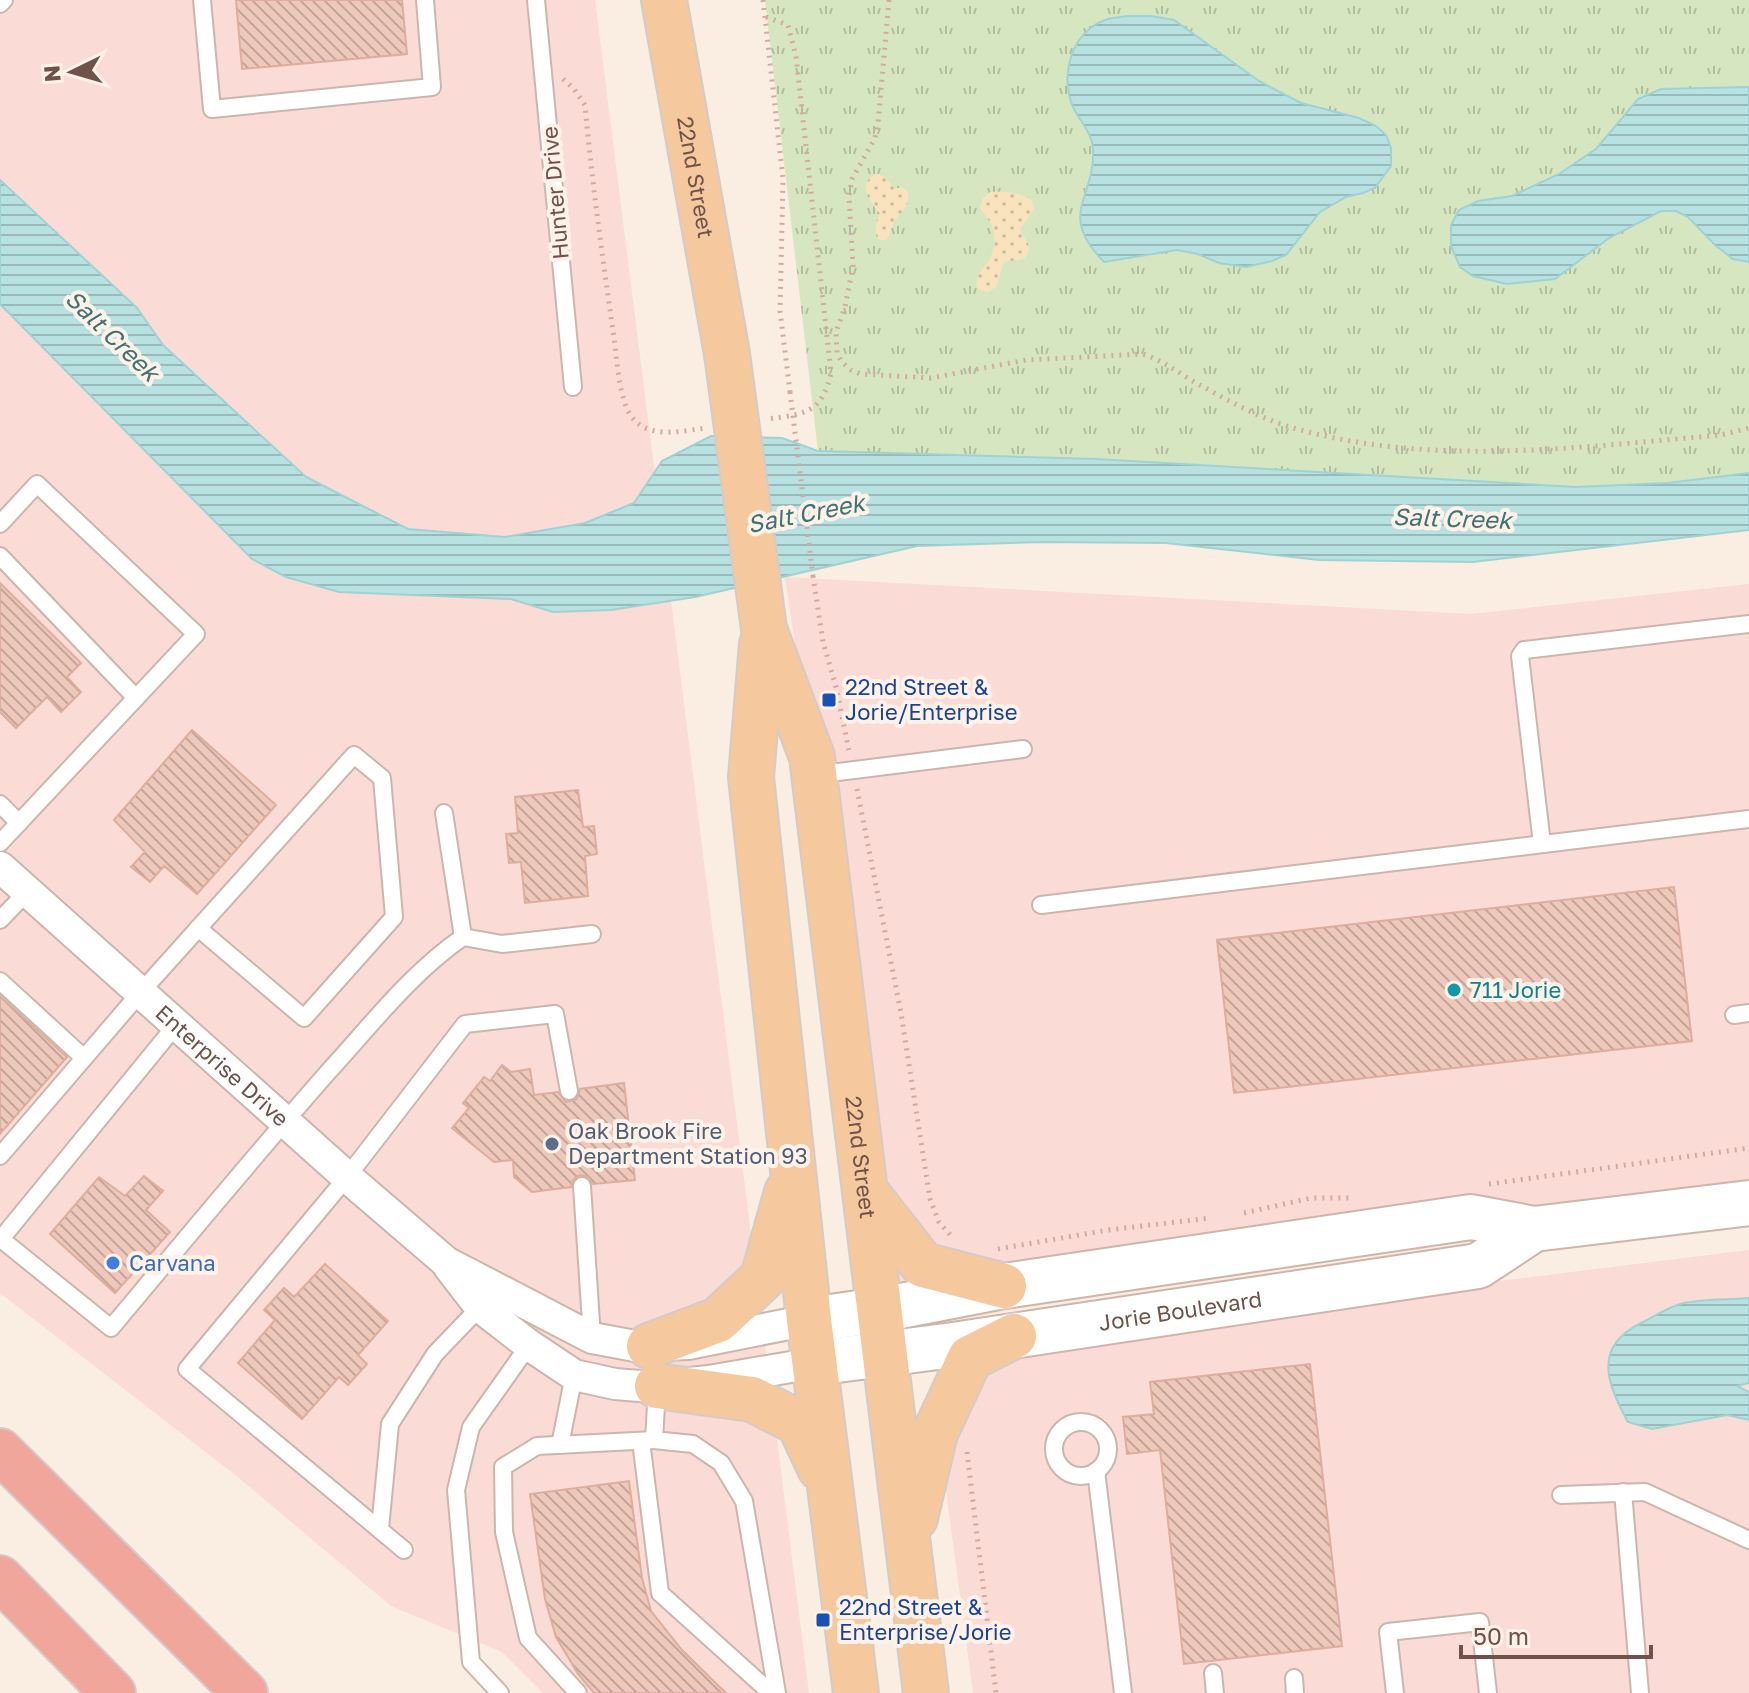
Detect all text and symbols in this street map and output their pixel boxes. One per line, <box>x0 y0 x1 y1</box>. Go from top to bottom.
north arrow <box>32 32 112 112</box>
text: N <box>37 64 66 83</box>
street label: 22nd Street <box>672 114 720 240</box>
street label: Hunter Drive <box>535 125 574 261</box>
water label: Salt Creek <box>60 283 168 388</box>
water label: Salt Creek <box>745 487 869 538</box>
water label: Salt Creek <box>1392 501 1514 534</box>
place label: 22nd Street & Jorie/Enterprise <box>845 673 1018 725</box>
marker: 22nd Street & Jorie/Enterprise <box>820 691 838 709</box>
place label: 711 Jorie <box>1470 976 1561 1003</box>
marker: 711 Jorie <box>1445 981 1463 999</box>
street label: Enterprise Drive <box>150 999 295 1132</box>
street label: 22nd Street <box>840 1094 882 1220</box>
place label: Oak Brook Fire Department Station 93 <box>568 1117 808 1169</box>
marker: Oak Brook Fire Department Station 93 <box>543 1135 561 1153</box>
place label: Carvana <box>129 1249 216 1276</box>
marker: Carvana <box>104 1254 122 1272</box>
street label: Jorie Boulevard <box>1097 1285 1264 1336</box>
place label: 22nd Street & Enterprise/Jorie <box>839 1593 1012 1645</box>
scale bar <box>1461 1609 1651 1659</box>
marker: 22nd Street & Enterprise/Jorie <box>814 1611 832 1629</box>
text: 50 m <box>1473 1621 1529 1650</box>

